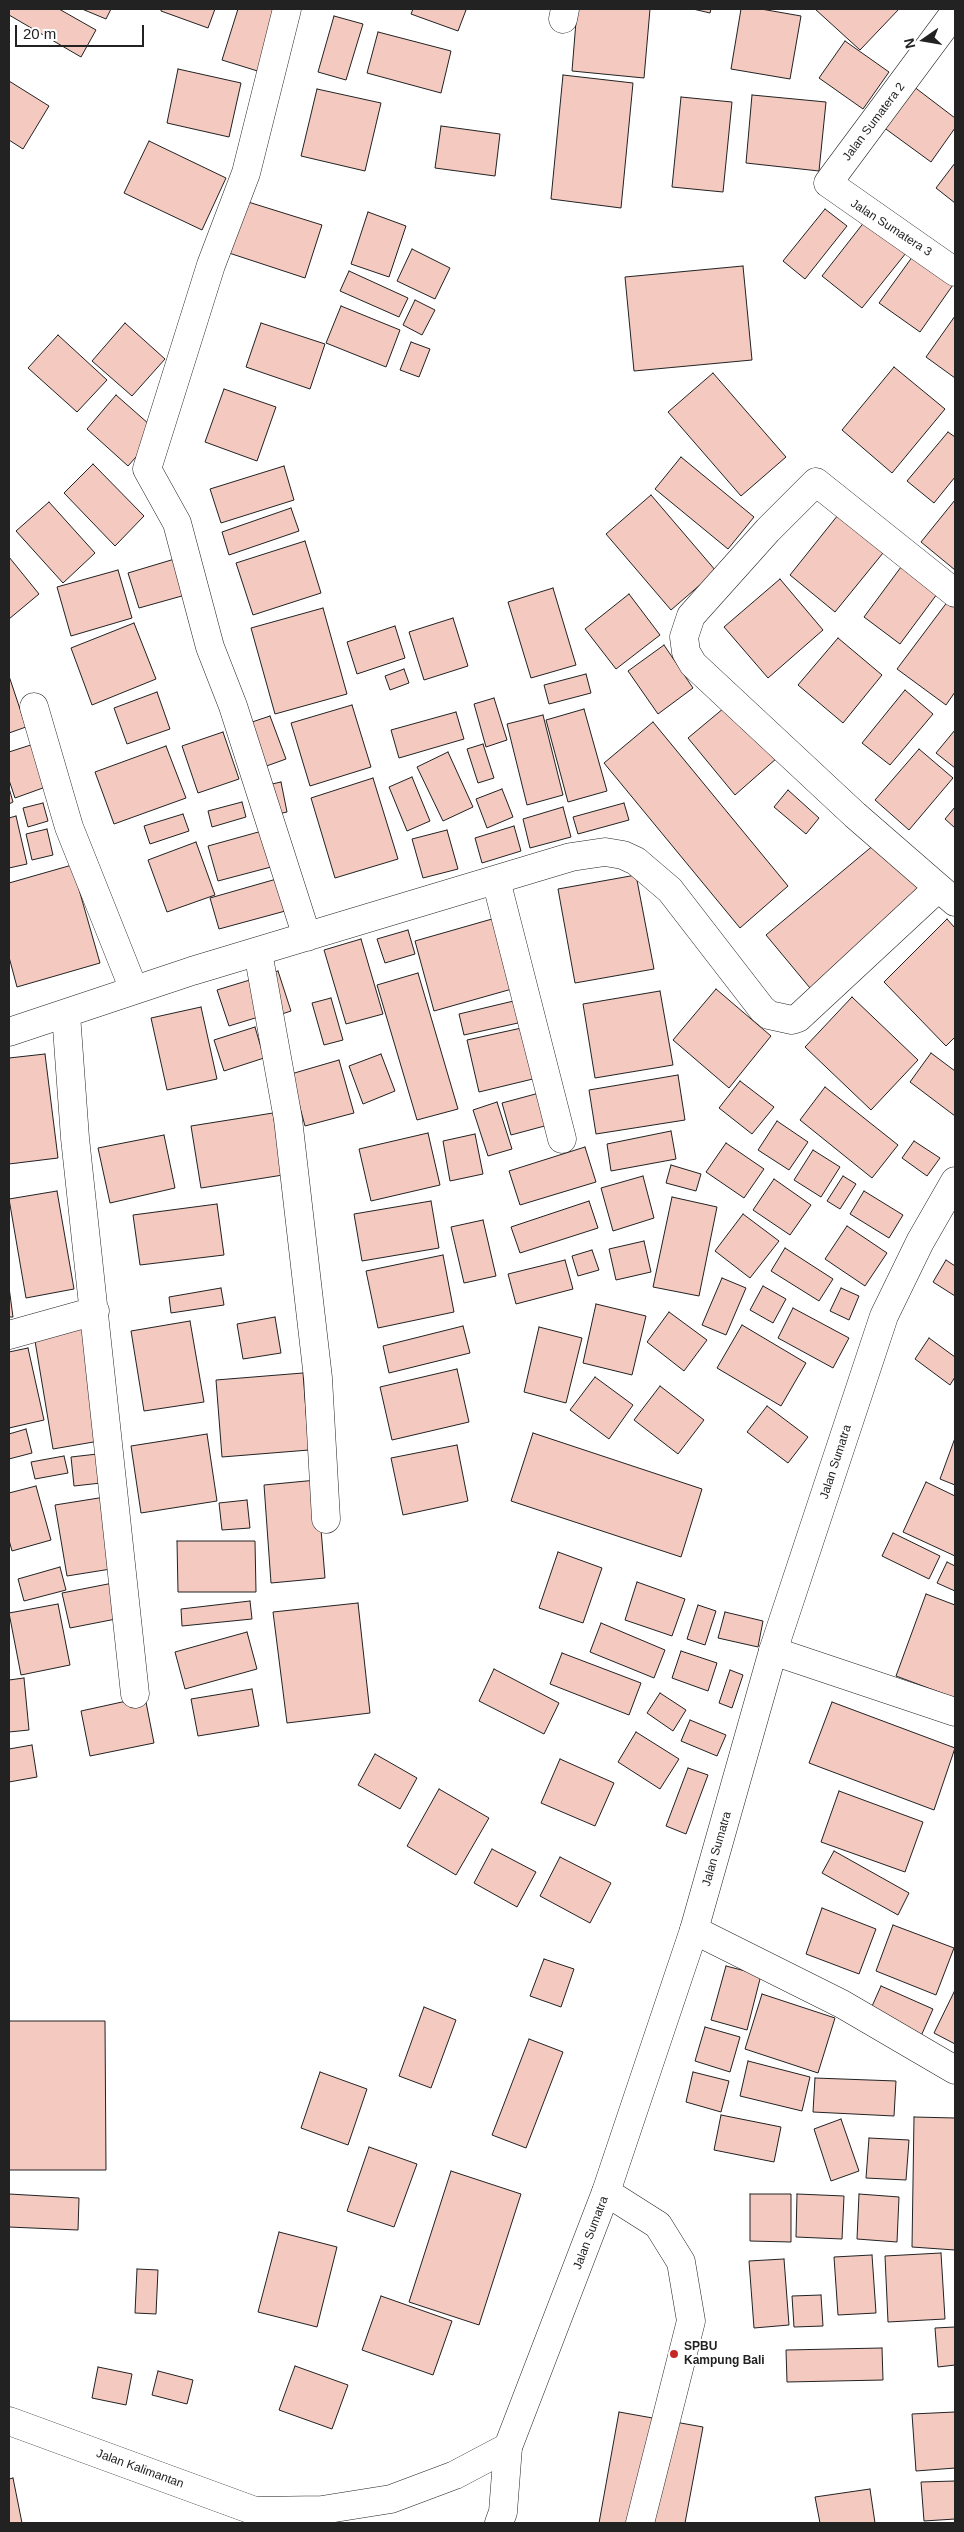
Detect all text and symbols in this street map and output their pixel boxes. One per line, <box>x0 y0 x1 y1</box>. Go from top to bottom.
scale bar <box>18 15 146 47</box>
north arrow <box>899 15 949 65</box>
text: 20 m <box>23 25 56 42</box>
text: N <box>900 37 918 50</box>
street label: Jalan Sumatera 2 <box>840 80 908 164</box>
street label: Jalan Sumatera 3 <box>848 196 934 260</box>
street label: Jalan Sumatra <box>817 1423 855 1501</box>
street label: Jalan Sumatra <box>699 1810 735 1888</box>
street label: Jalan Sumatra <box>570 2194 612 2272</box>
place label: SPBU Kampung Bali <box>684 2340 765 2368</box>
marker: SPBU Kampung Bali <box>668 2348 680 2360</box>
street label: Jalan Kalimantan <box>94 2446 186 2492</box>

